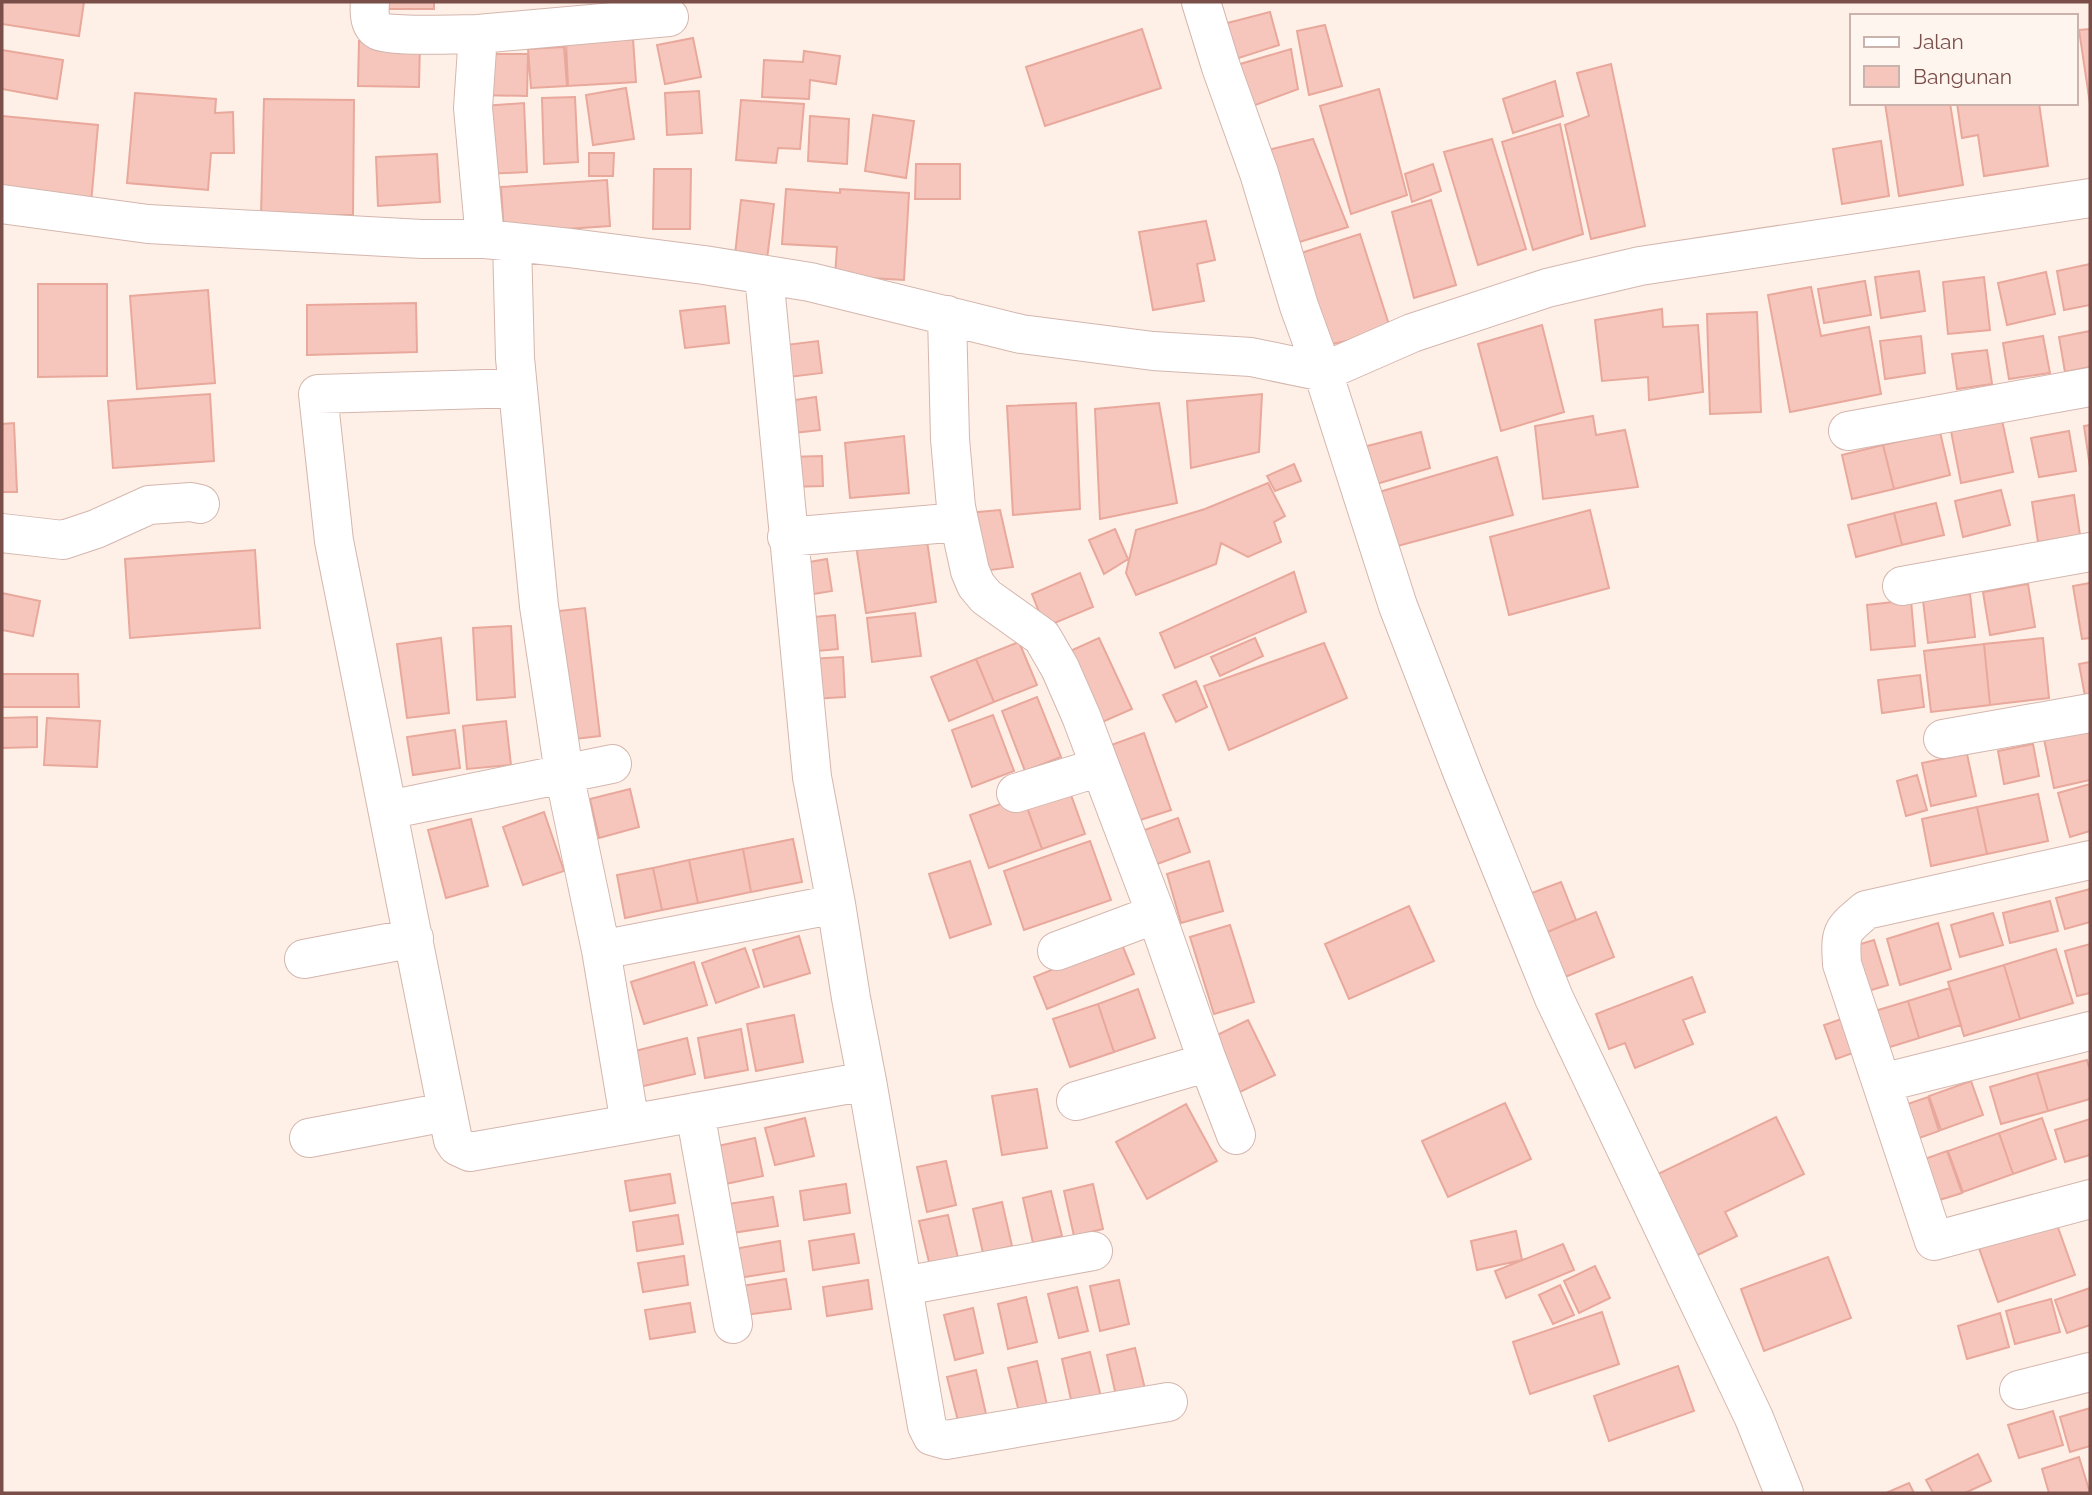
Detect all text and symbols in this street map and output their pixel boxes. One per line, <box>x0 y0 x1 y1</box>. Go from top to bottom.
legend <box>1850 14 2078 105</box>
text: Jalan <box>1913 29 1964 54</box>
text: Bangunan <box>1913 64 2012 89</box>

